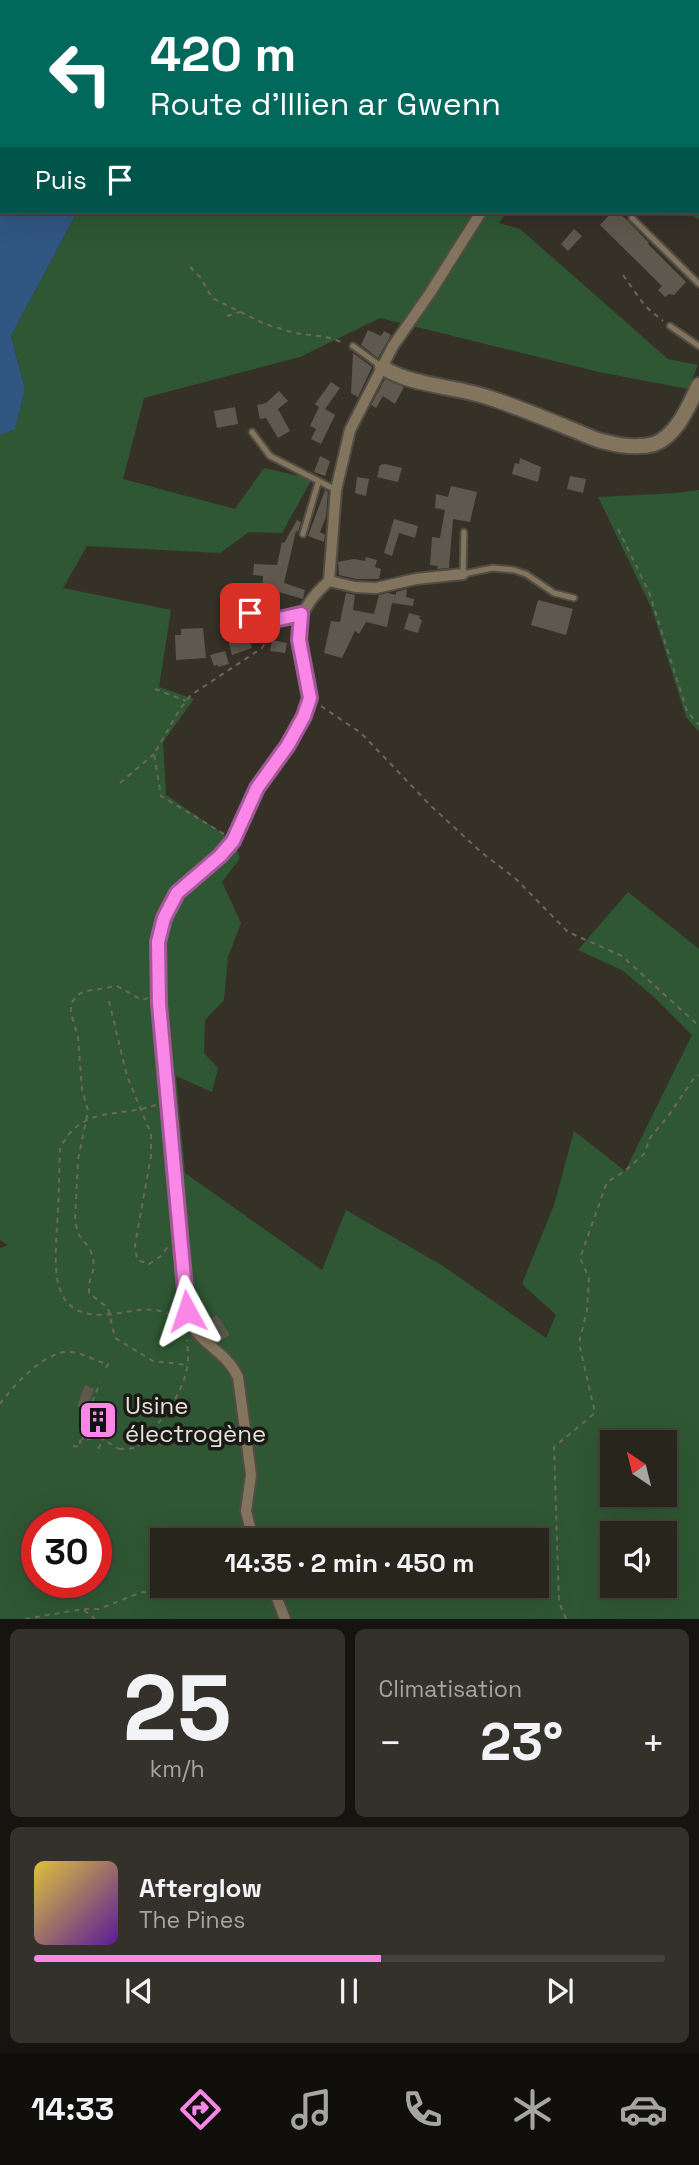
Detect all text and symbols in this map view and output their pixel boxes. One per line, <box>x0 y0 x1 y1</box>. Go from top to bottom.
text: 420 m <box>150 23 296 85</box>
icon: left <box>35 28 126 119</box>
text: Route d'Illien ar Gwenn <box>150 84 501 124</box>
icon: arrive <box>101 161 139 199</box>
text: Puis <box>35 163 87 197</box>
pin <box>220 583 280 643</box>
icon: arrive <box>231 594 269 632</box>
position arrow <box>150 1274 224 1348</box>
place label: Usine électrogène <box>125 1390 266 1449</box>
building icon: Usine électrogène <box>77 1399 119 1441</box>
north arrow <box>600 1430 677 1507</box>
map controls <box>600 1430 677 1598</box>
speed limit sign: 30 <box>21 1507 112 1598</box>
button: sound <box>600 1521 677 1598</box>
text: 14:35 · 2 min · 450 m <box>224 1546 475 1580</box>
text: 25 <box>123 1650 232 1767</box>
text: Climatisation <box>379 1674 522 1704</box>
text: 23° <box>480 1709 563 1775</box>
text: − <box>379 1719 402 1767</box>
text: + <box>641 1719 665 1767</box>
text: km/h <box>150 1754 205 1784</box>
text: Afterglow <box>139 1871 262 1905</box>
text: The Pines <box>139 1905 245 1935</box>
icon: previous <box>120 1972 158 2010</box>
icon: pause <box>330 1972 368 2010</box>
icon: next <box>541 1972 579 2010</box>
icon: directions <box>176 2085 225 2134</box>
icon: music <box>287 2085 336 2134</box>
icon: phone <box>398 2085 447 2134</box>
icon: climate <box>508 2085 557 2134</box>
icon: car <box>619 2085 668 2134</box>
text: 14:33 <box>31 2089 114 2129</box>

